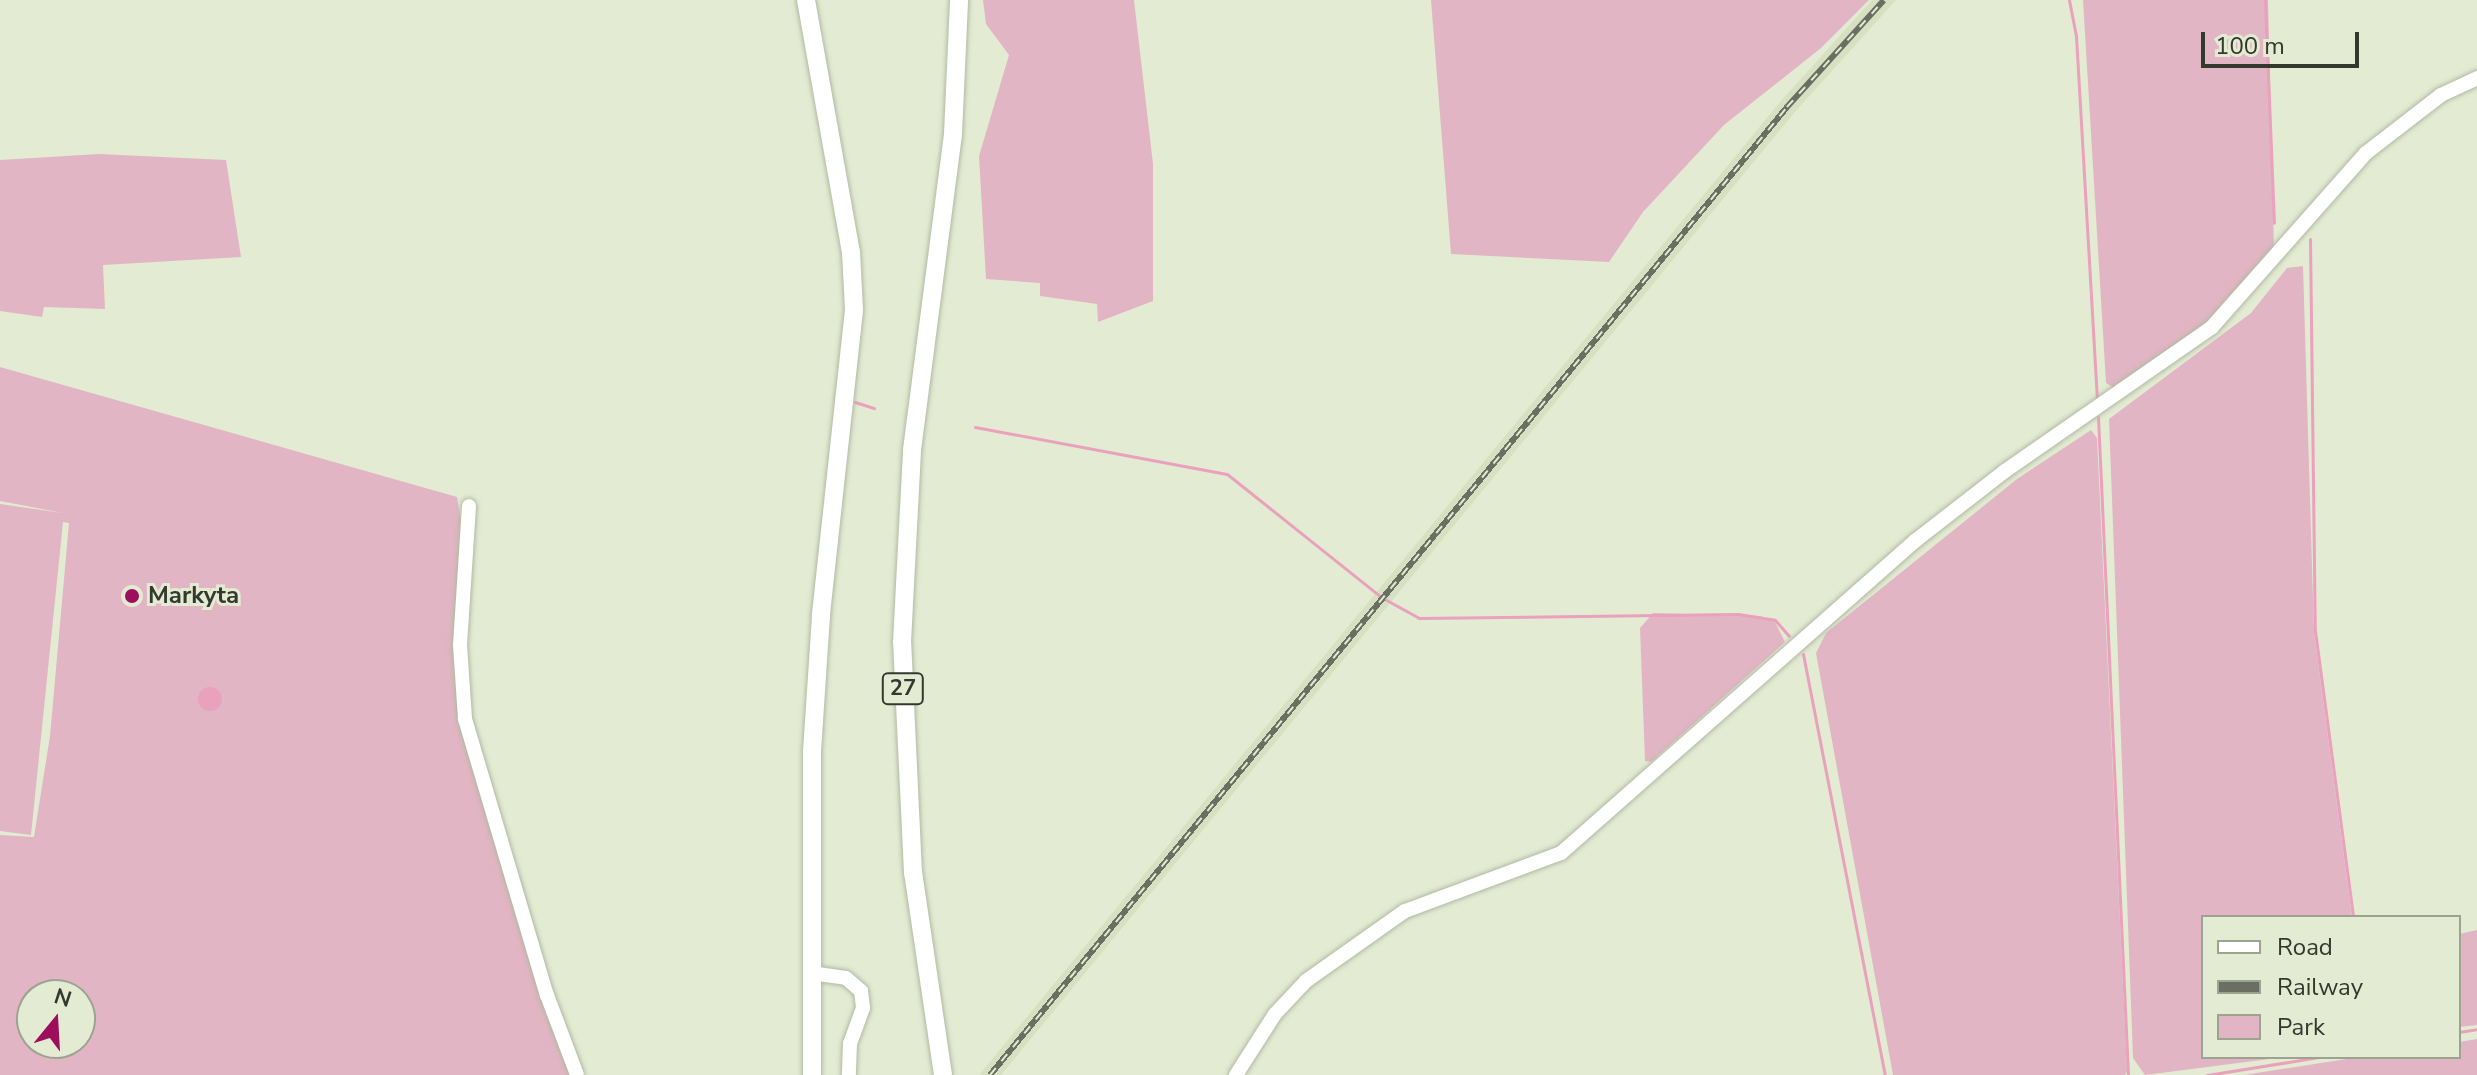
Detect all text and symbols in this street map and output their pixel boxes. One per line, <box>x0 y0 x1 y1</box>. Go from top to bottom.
scale bar <box>2205 16 2363 66</box>
text: 100 m <box>2215 30 2285 62</box>
place label: Markyta <box>148 582 239 610</box>
marker: Markyta <box>123 587 141 605</box>
road number: 27 <box>881 671 925 707</box>
legend <box>2201 915 2461 1059</box>
text: Road <box>2277 931 2333 963</box>
text: Railway <box>2277 971 2363 1003</box>
north arrow <box>16 979 96 1059</box>
text: N <box>50 981 75 1015</box>
text: Park <box>2277 1011 2325 1043</box>

